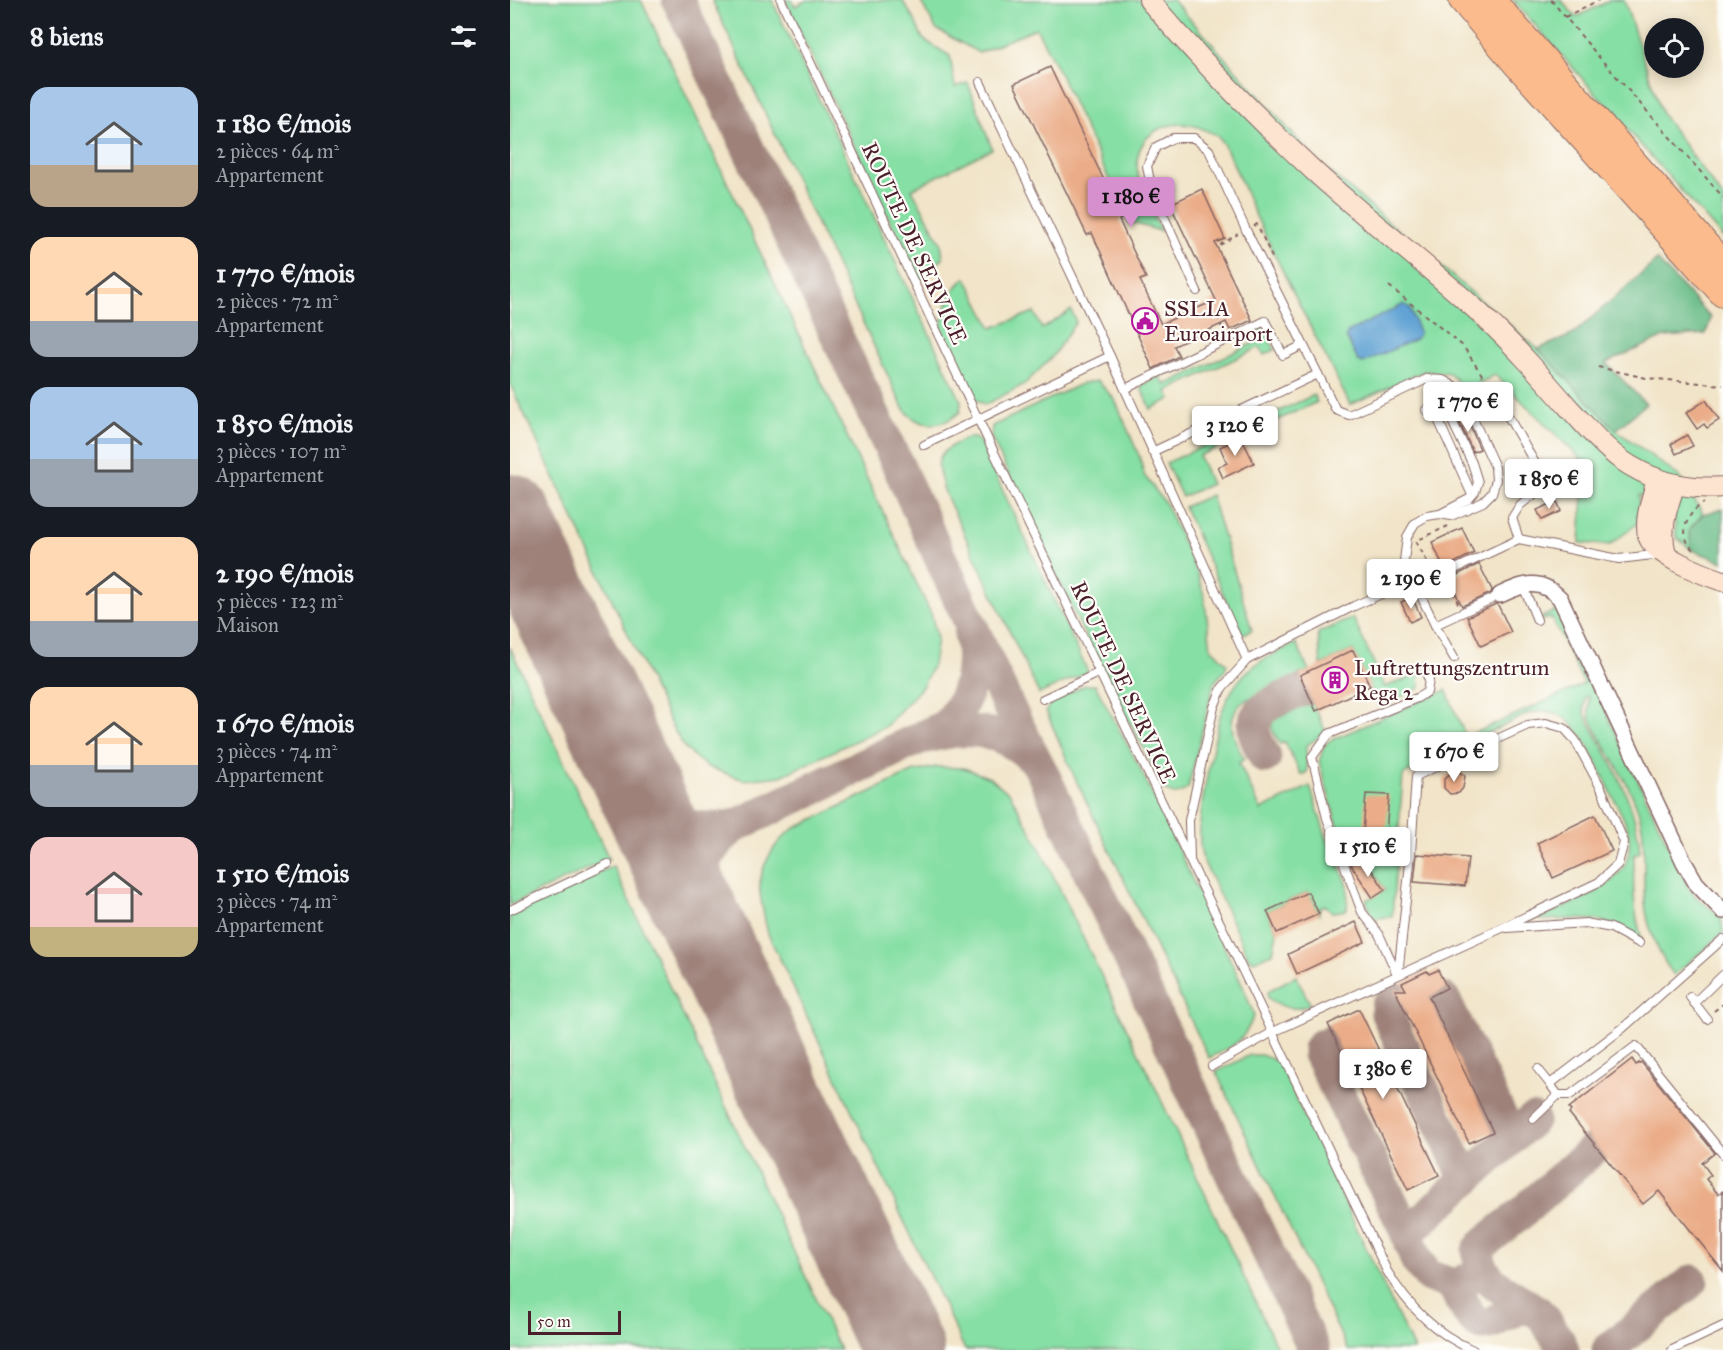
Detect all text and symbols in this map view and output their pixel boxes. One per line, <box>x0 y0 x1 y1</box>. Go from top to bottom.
map controls <box>1644 18 1704 78</box>
button: locate <box>1644 18 1704 78</box>
text: 8 biens <box>30 20 103 52</box>
icon: filters <box>447 20 480 53</box>
text: 1 180 €/mois <box>216 107 351 139</box>
icon: home <box>78 111 150 183</box>
street label: ROUTE DE SERVICE <box>856 138 973 349</box>
text: 2 pièces · 64 m² <box>216 139 339 163</box>
text: Appartement <box>216 163 324 187</box>
pin: 1 180 € <box>1076 177 1186 228</box>
text: 1 180 € <box>1102 184 1160 208</box>
text: 1 770 €/mois <box>216 257 355 289</box>
icon: home <box>78 261 150 333</box>
text: 2 pièces · 72 m² <box>216 289 338 313</box>
place label: SSLIA Euroairport <box>1164 295 1273 347</box>
public building icon: SSLIA Euroairport <box>1130 306 1160 336</box>
text: Appartement <box>216 313 324 337</box>
pin: 1 770 € <box>1413 382 1523 433</box>
text: 1 770 € <box>1437 389 1499 413</box>
pin: 3 120 € <box>1180 406 1290 457</box>
text: 1 850 €/mois <box>216 407 353 439</box>
icon: home <box>78 411 150 483</box>
text: 3 120 € <box>1206 413 1264 437</box>
text: 3 pièces · 107 m² <box>216 439 346 463</box>
pin: 1 850 € <box>1494 459 1604 510</box>
text: Appartement <box>216 463 324 487</box>
text: 1 850 € <box>1519 466 1579 490</box>
text: 2 190 €/mois <box>216 557 354 589</box>
pin: 2 190 € <box>1356 559 1466 610</box>
icon: home <box>78 561 150 633</box>
text: 2 190 € <box>1381 566 1441 590</box>
street label: ROUTE DE SERVICE <box>1065 577 1182 788</box>
text: 5 pièces · 123 m² <box>216 589 343 613</box>
text: Maison <box>216 613 279 637</box>
place label: Luftrettungszentrum Rega 2 <box>1354 654 1550 706</box>
building icon: Luftrettungszentrum Rega 2 <box>1320 665 1350 695</box>
text: 1 670 €/mois <box>216 707 354 739</box>
icon: home <box>78 711 150 783</box>
pin: 1 670 € <box>1399 732 1509 783</box>
text: 3 pièces · 74 m² <box>216 739 337 763</box>
text: 1 670 € <box>1423 739 1485 763</box>
text: Appartement <box>216 763 324 787</box>
pin: 1 510 € <box>1313 827 1423 878</box>
text: 1 510 € <box>1339 834 1397 858</box>
text: 1 510 €/mois <box>216 857 349 889</box>
icon: home <box>78 861 150 933</box>
text: 3 pièces · 74 m² <box>216 889 337 913</box>
text: Appartement <box>216 913 324 937</box>
pin: 1 380 € <box>1328 1049 1438 1100</box>
text: 1 380 € <box>1354 1056 1412 1080</box>
scale bar <box>528 1308 621 1336</box>
text: 50 m <box>537 1312 571 1331</box>

